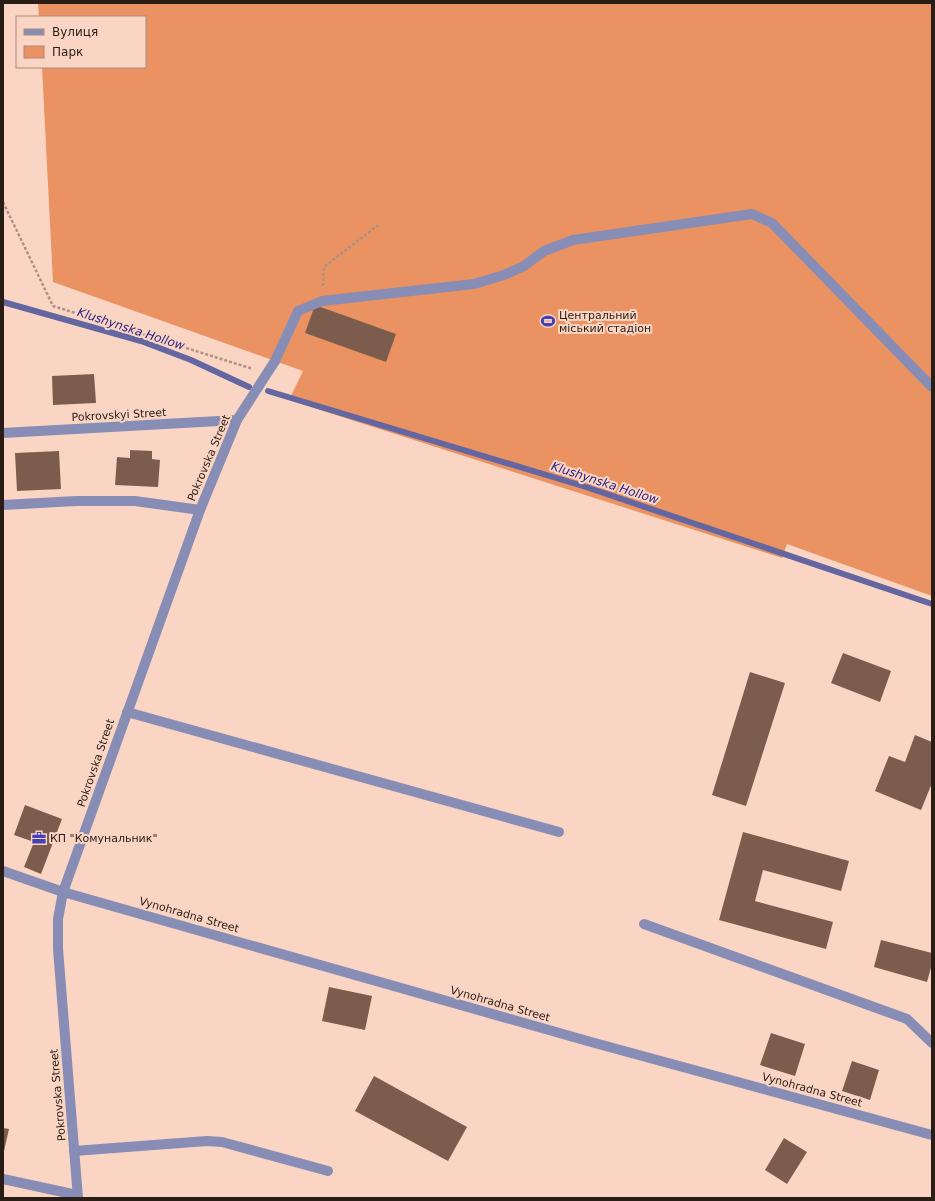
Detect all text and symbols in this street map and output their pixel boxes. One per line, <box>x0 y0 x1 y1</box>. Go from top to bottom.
legend <box>16 16 146 68</box>
text: Вулиця <box>52 25 98 39</box>
text: Парк <box>52 45 83 59</box>
water label: Klushynska Hollow <box>76 305 187 353</box>
place label: Центральний міський стадіон <box>559 309 651 335</box>
sports icon: Центральний міський стадіон <box>540 313 556 329</box>
street label: Pokrovskyi Street <box>71 406 167 424</box>
street label: Pokrovska Street <box>185 412 233 503</box>
water label: Klushynska Hollow <box>550 459 661 507</box>
street label: Pokrovska Street <box>75 717 117 809</box>
office icon: КП "Комунальник" <box>31 830 47 846</box>
place label: КП "Комунальник" <box>50 832 157 845</box>
street label: Vynohradna Street <box>138 895 241 936</box>
street label: Vynohradna Street <box>449 984 552 1025</box>
street label: Pokrovska Street <box>47 1048 69 1142</box>
street label: Vynohradna Street <box>760 1070 864 1110</box>

